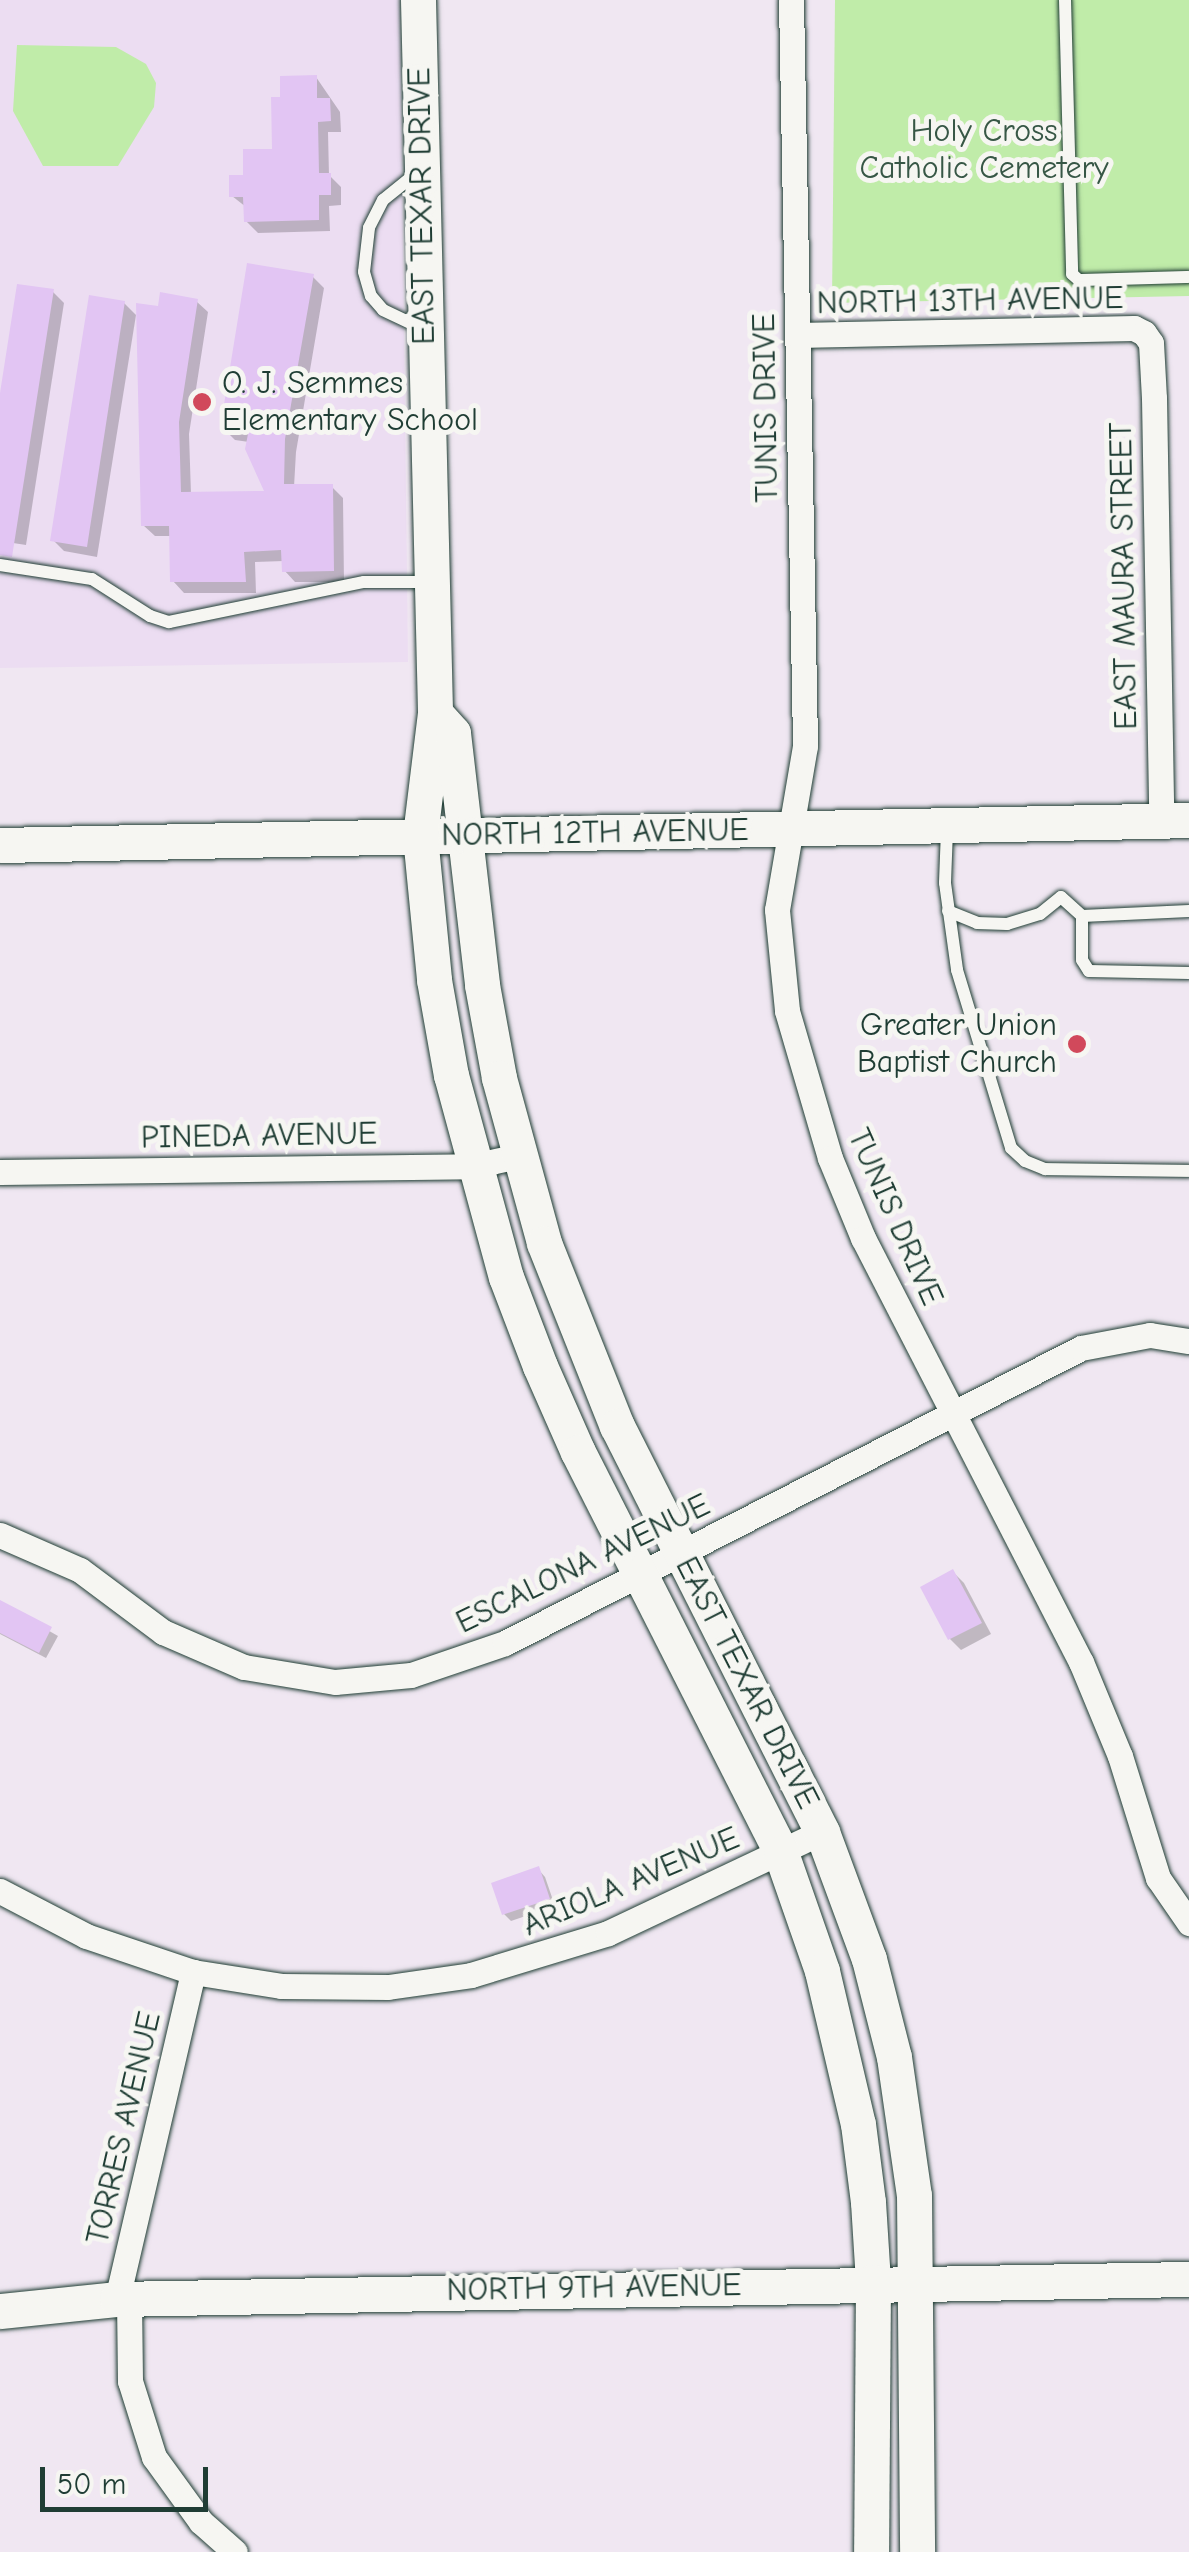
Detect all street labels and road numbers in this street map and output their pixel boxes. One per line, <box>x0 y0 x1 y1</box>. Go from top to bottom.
street label: EAST TEXAR DRIVE <box>400 67 444 345</box>
street label: NORTH 13TH AVENUE <box>816 279 1124 323</box>
street label: TUNIS DRIVE <box>745 313 787 503</box>
street label: EAST MAURA STREET <box>1102 422 1146 730</box>
street label: NORTH 12TH AVENUE <box>441 811 749 855</box>
street label: PINEDA AVENUE <box>141 1115 377 1157</box>
street label: TUNIS DRIVE <box>839 1123 951 1311</box>
street label: ESCALONA AVENUE <box>450 1486 716 1642</box>
street label: EAST TEXAR DRIVE <box>667 1551 827 1815</box>
street label: ARIOLA AVENUE <box>517 1819 745 1945</box>
street label: TORRES AVENUE <box>79 2008 169 2248</box>
street label: NORTH 9TH AVENUE <box>446 2266 742 2310</box>

